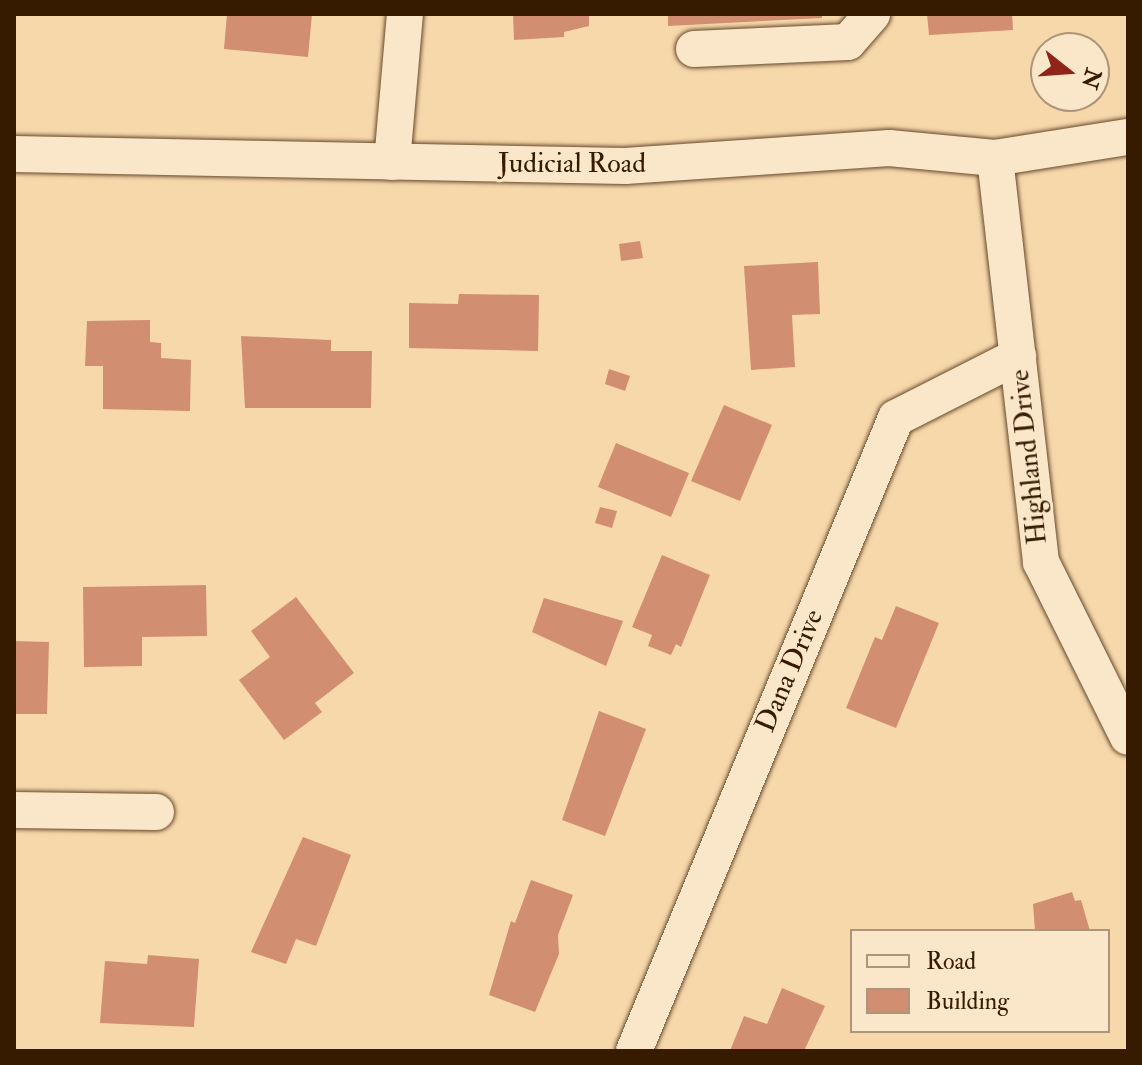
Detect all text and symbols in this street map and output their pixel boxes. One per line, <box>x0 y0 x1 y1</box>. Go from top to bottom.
north arrow <box>1030 32 1110 112</box>
text: N <box>1075 65 1107 92</box>
street label: Judicial Road <box>498 147 646 181</box>
street label: Highland Drive <box>1003 368 1055 546</box>
street label: Dana Drive <box>749 604 831 738</box>
legend <box>850 929 1110 1033</box>
text: Road <box>926 946 976 977</box>
text: Building <box>926 986 1009 1017</box>

